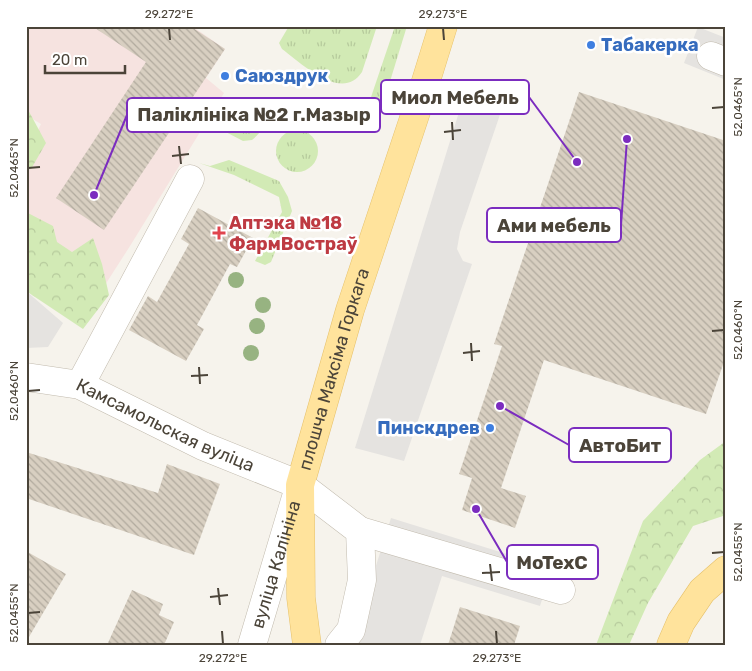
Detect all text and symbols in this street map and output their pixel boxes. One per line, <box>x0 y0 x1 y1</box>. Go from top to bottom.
text: 29.272°E <box>145 7 193 21</box>
text: 29.273°E <box>419 7 467 21</box>
place label: Табакерка <box>601 34 699 56</box>
marker: Табакерка <box>585 39 597 51</box>
scale bar <box>45 42 125 74</box>
text: 20 m <box>52 51 87 69</box>
place label: Саюздрук <box>235 65 328 87</box>
marker: Саюздрук <box>219 70 231 82</box>
text: 52.0465°N <box>731 77 745 137</box>
callout: Миол Мебель <box>381 80 529 114</box>
text: Миол Мебель <box>391 86 519 109</box>
callout: Паліклініка №2 г.Мазыр <box>127 98 380 132</box>
text: Паліклініка №2 г.Мазыр <box>137 103 371 126</box>
text: 52.0465°N <box>7 138 21 198</box>
callout: Ами мебель <box>487 208 621 242</box>
place label: Аптэка №18 ФармВостраў <box>229 212 358 255</box>
text: Ами мебель <box>497 214 611 237</box>
marker: Аптэка №18 ФармВостраў <box>213 227 225 239</box>
street label: плошча Максіма Горкага <box>294 265 374 473</box>
text: 52.0460°N <box>731 300 745 360</box>
text: 52.0460°N <box>7 361 21 421</box>
street label: Камсамольская вуліца <box>73 374 258 477</box>
place label: Пинскдрев <box>377 417 480 439</box>
marker: Пинскдрев <box>484 422 496 434</box>
callout: АвтоБит <box>569 428 671 462</box>
text: АвтоБит <box>579 434 662 457</box>
street label: вуліца Калініна <box>247 498 305 631</box>
text: 52.0455°N <box>731 522 745 582</box>
callout: MoTexC <box>507 545 598 579</box>
text: MoTexC <box>516 551 588 574</box>
text: 52.0455°N <box>7 583 21 643</box>
text: 29.272°E <box>199 651 247 665</box>
text: 29.273°E <box>473 651 521 665</box>

